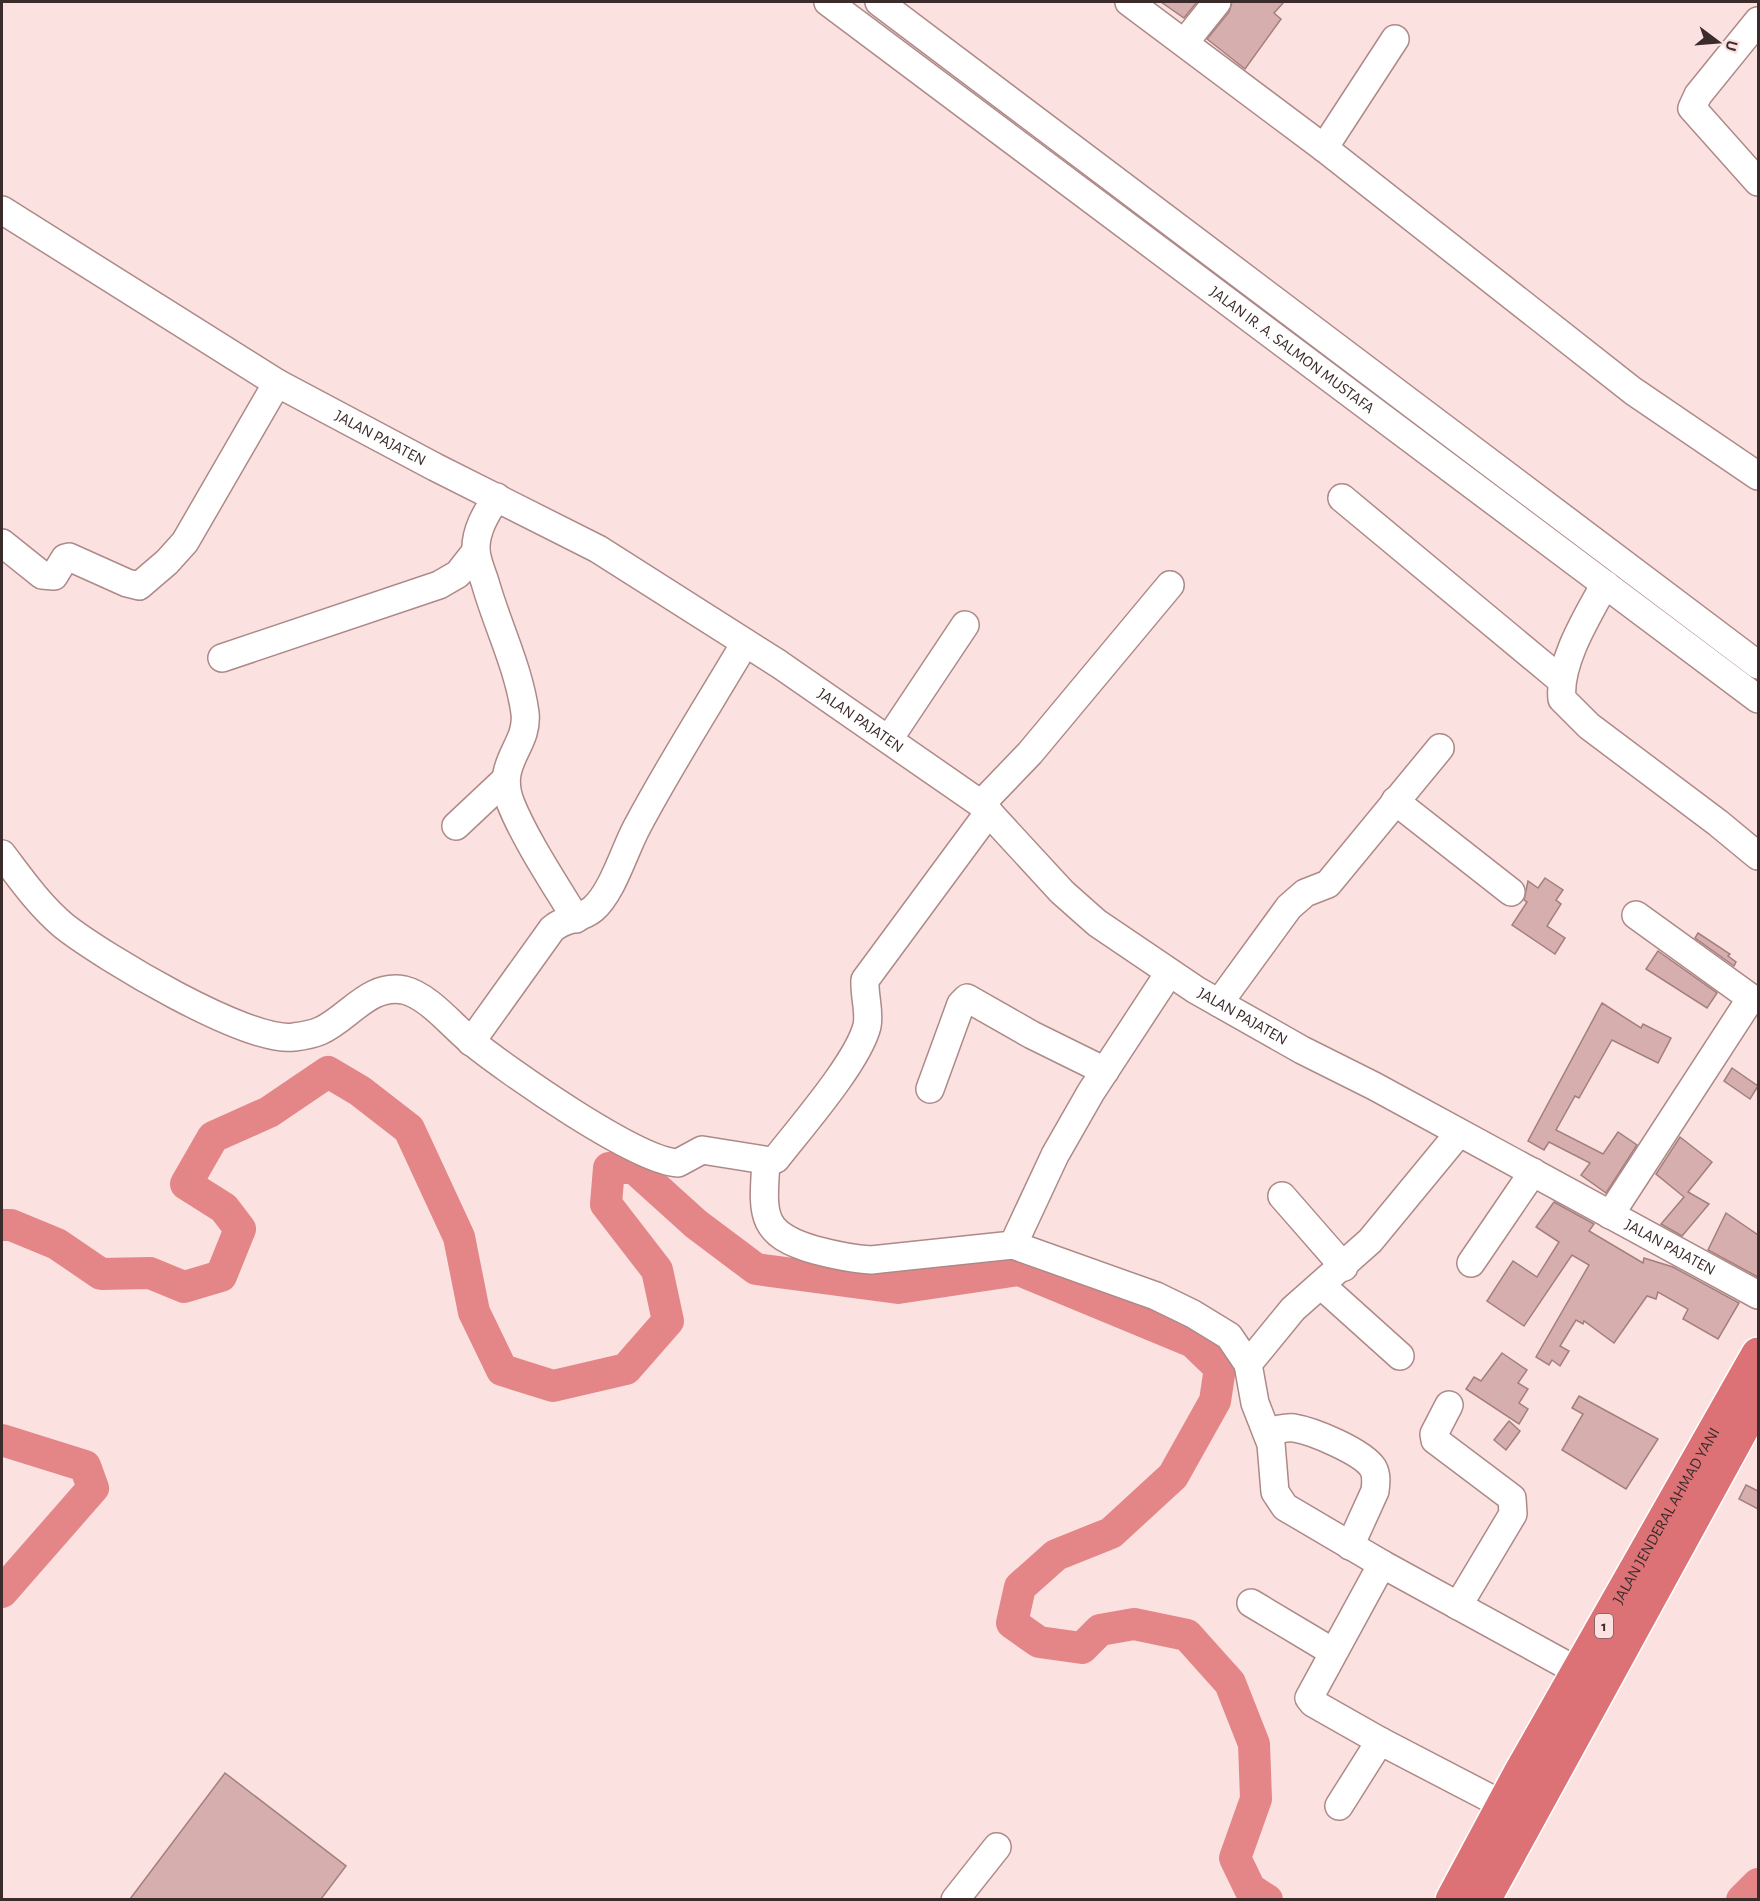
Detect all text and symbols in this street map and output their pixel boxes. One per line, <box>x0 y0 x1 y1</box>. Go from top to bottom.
north arrow <box>1688 12 1748 72</box>
text: U <box>1722 39 1741 53</box>
street label: JALAN IR. A. SALMON MUSTAFA <box>1207 283 1377 416</box>
street label: JALAN PAJATEN <box>332 407 428 469</box>
street label: JALAN PAJATEN <box>815 685 906 756</box>
street label: JALAN PAJATEN <box>1195 985 1290 1048</box>
street label: JALAN PAJATEN <box>1622 1216 1718 1278</box>
street label: JALAN JENDERAL AHMAD YANI <box>1610 1425 1723 1607</box>
road number: 1 <box>1595 1614 1613 1638</box>

